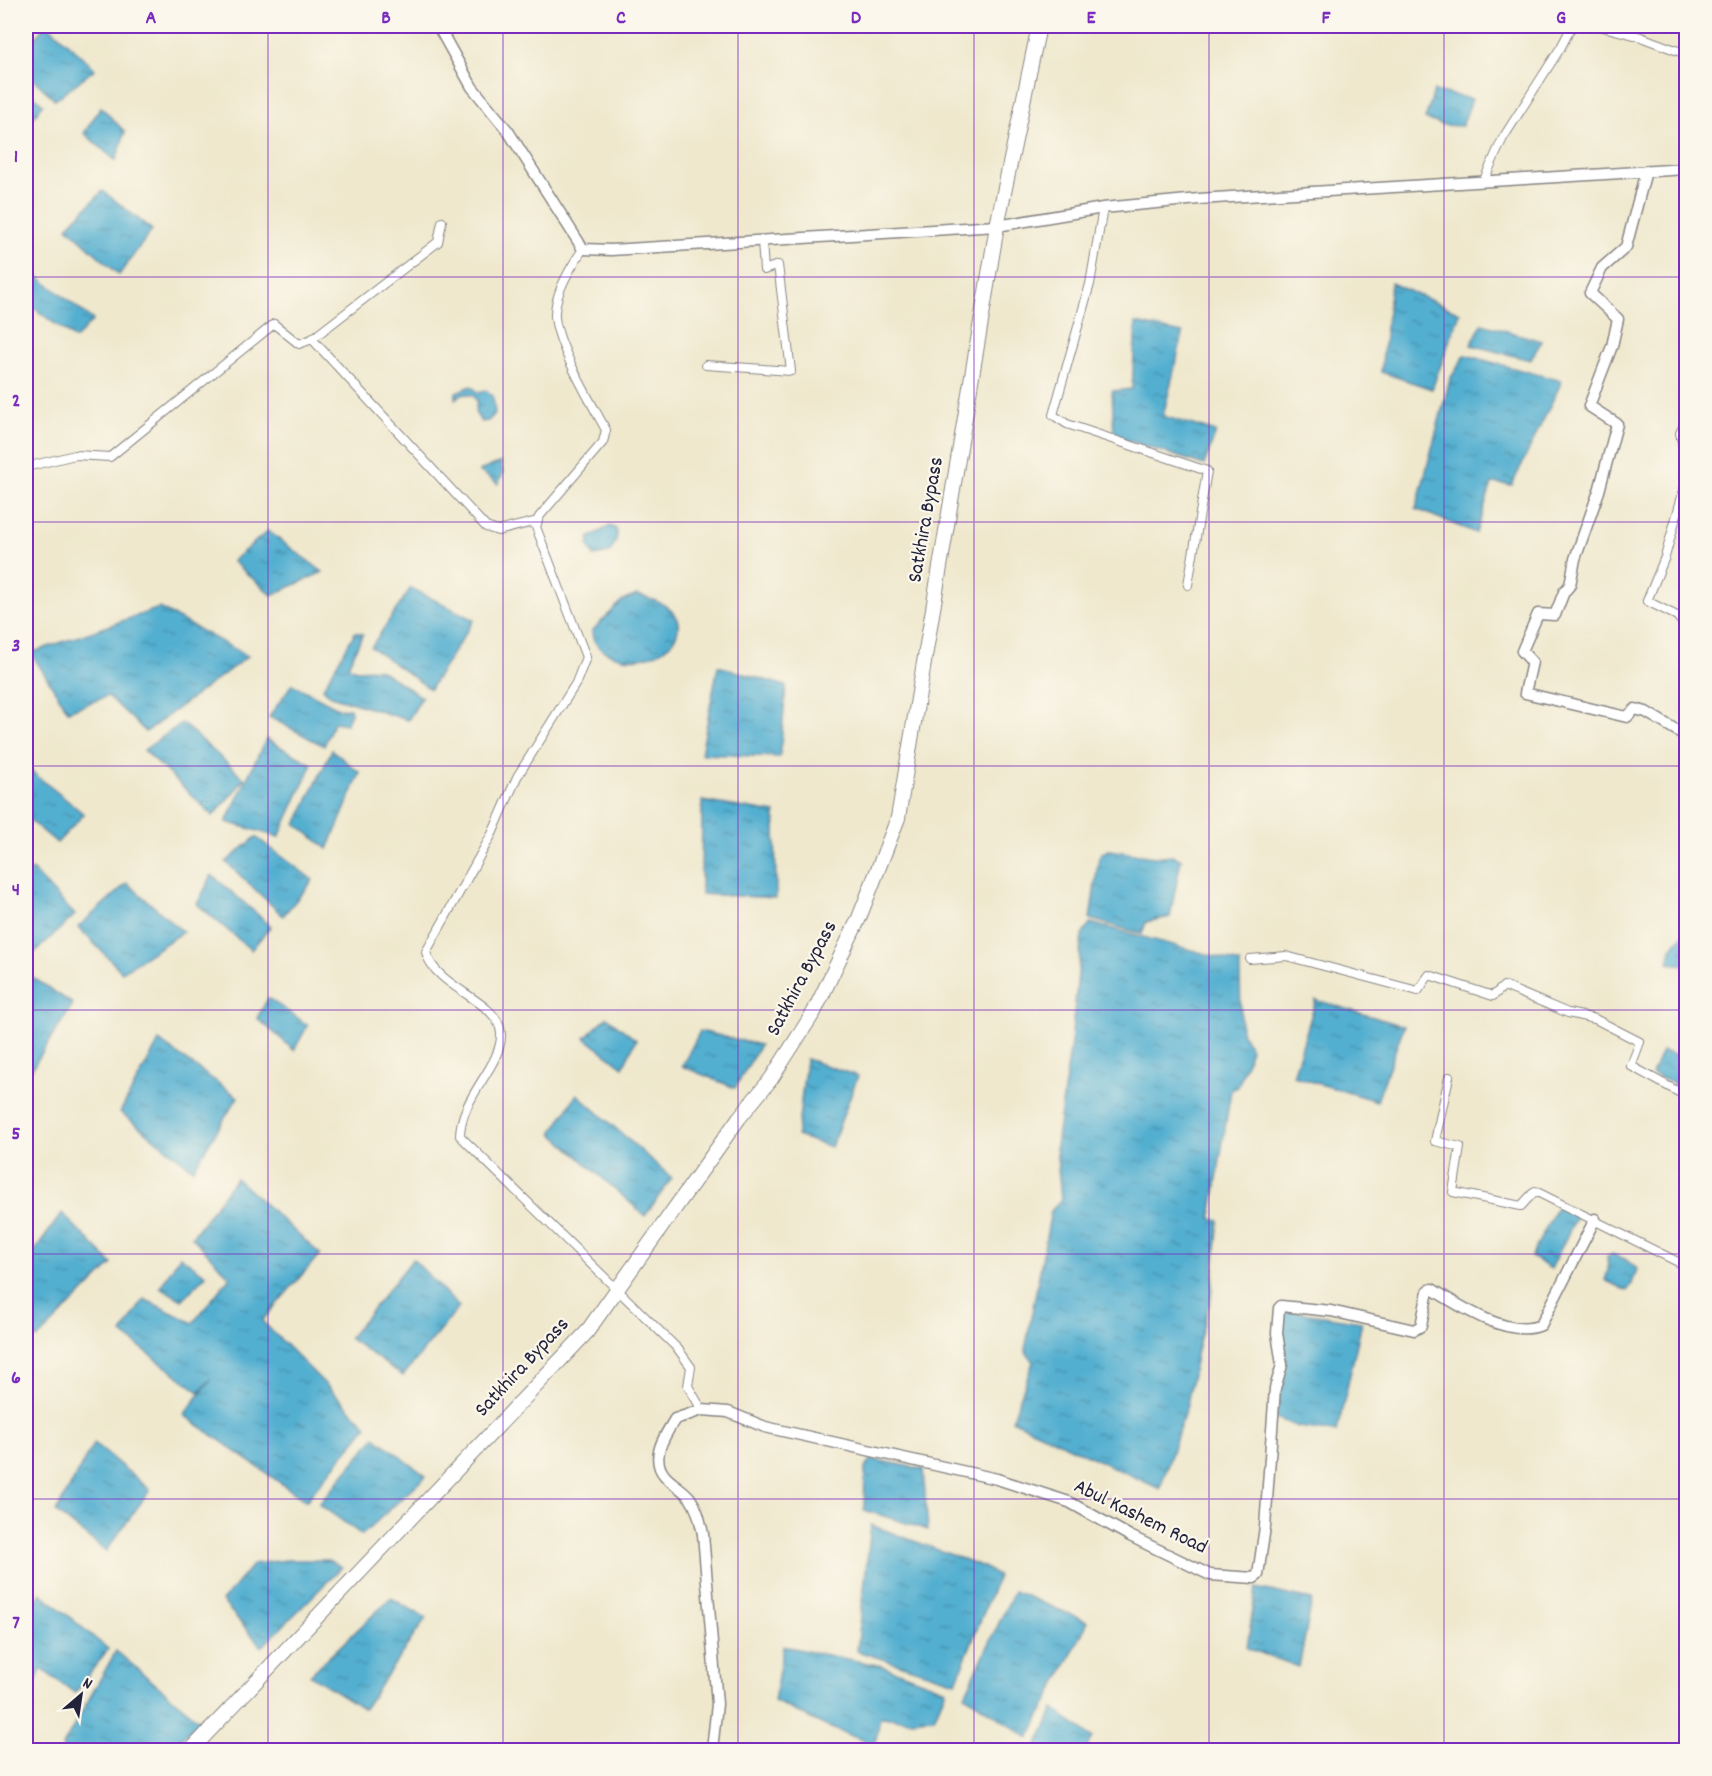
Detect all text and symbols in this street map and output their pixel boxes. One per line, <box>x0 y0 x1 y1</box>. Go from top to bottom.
text: A <box>146 5 157 33</box>
text: B <box>381 5 391 33</box>
text: C <box>616 5 626 33</box>
text: D <box>851 5 862 33</box>
text: E <box>1086 5 1096 33</box>
text: F <box>1322 5 1332 33</box>
text: G <box>1556 5 1566 33</box>
text: 1 <box>14 144 18 172</box>
text: 2 <box>12 388 20 416</box>
street label: Satkhira Bypass <box>901 455 953 585</box>
text: 3 <box>12 633 20 661</box>
text: 4 <box>12 877 20 905</box>
street label: Satkhira Bypass <box>760 916 846 1042</box>
text: 5 <box>11 1121 21 1149</box>
street label: Satkhira Bypass <box>469 1311 577 1425</box>
text: 6 <box>11 1365 21 1393</box>
street label: Abul Kashem Road <box>1068 1473 1212 1563</box>
text: 7 <box>12 1610 20 1638</box>
north arrow <box>51 1665 111 1725</box>
text: N <box>78 1672 96 1696</box>

